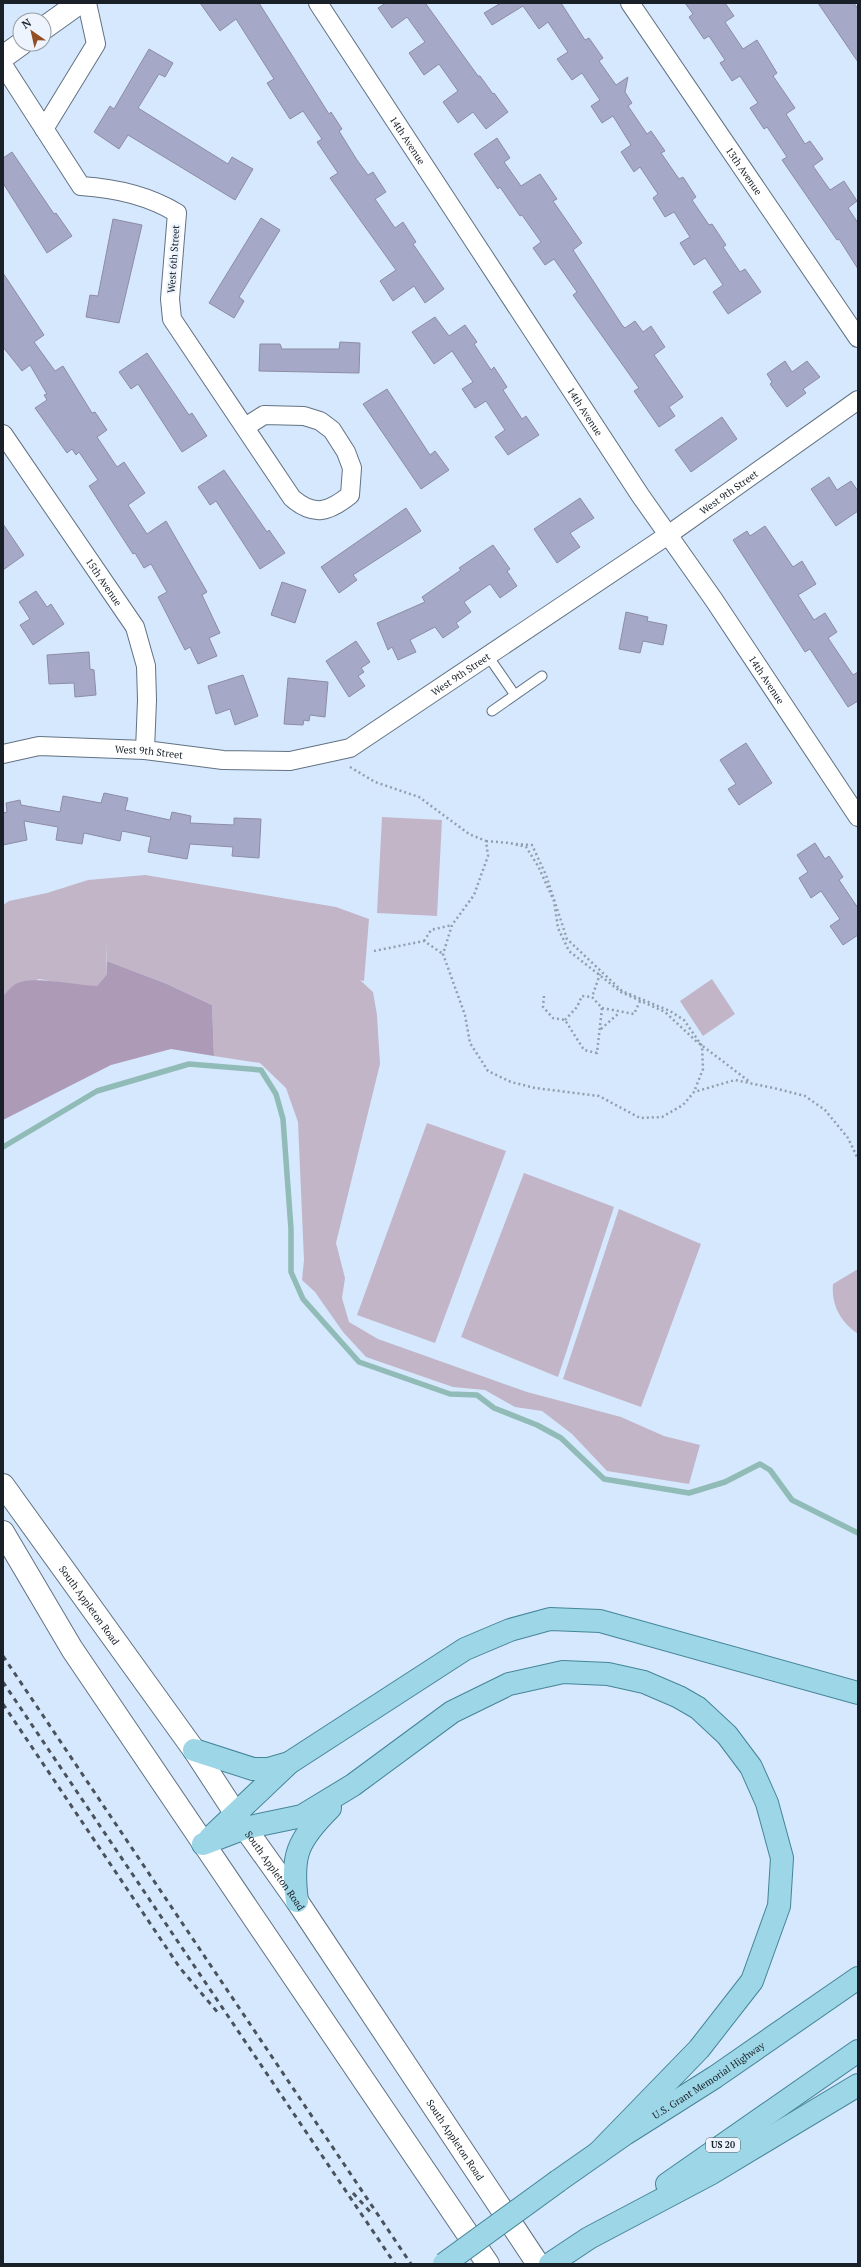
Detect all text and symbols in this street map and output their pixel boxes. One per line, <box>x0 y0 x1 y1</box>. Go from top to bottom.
north arrow <box>12 12 52 52</box>
text: N <box>19 15 34 32</box>
street label: 14th Avenue <box>387 114 428 167</box>
street label: 13th Avenue <box>723 145 765 198</box>
street label: West 6th Street <box>165 224 182 294</box>
street label: 14th Avenue <box>564 385 605 438</box>
street label: West 9th Street <box>697 467 761 517</box>
street label: 15th Avenue <box>83 556 125 609</box>
street label: West 9th Street <box>429 650 493 699</box>
street label: 14th Avenue <box>746 653 787 707</box>
street label: West 9th Street <box>115 743 184 762</box>
street label: South Appleton Road <box>56 1563 122 1648</box>
street label: South Appleton Road <box>242 1828 308 1913</box>
street label: U.S. Grant Memorial Highway <box>650 2038 768 2122</box>
street label: South Appleton Road <box>423 2097 487 2183</box>
road number: US 20 <box>706 2138 740 2152</box>

